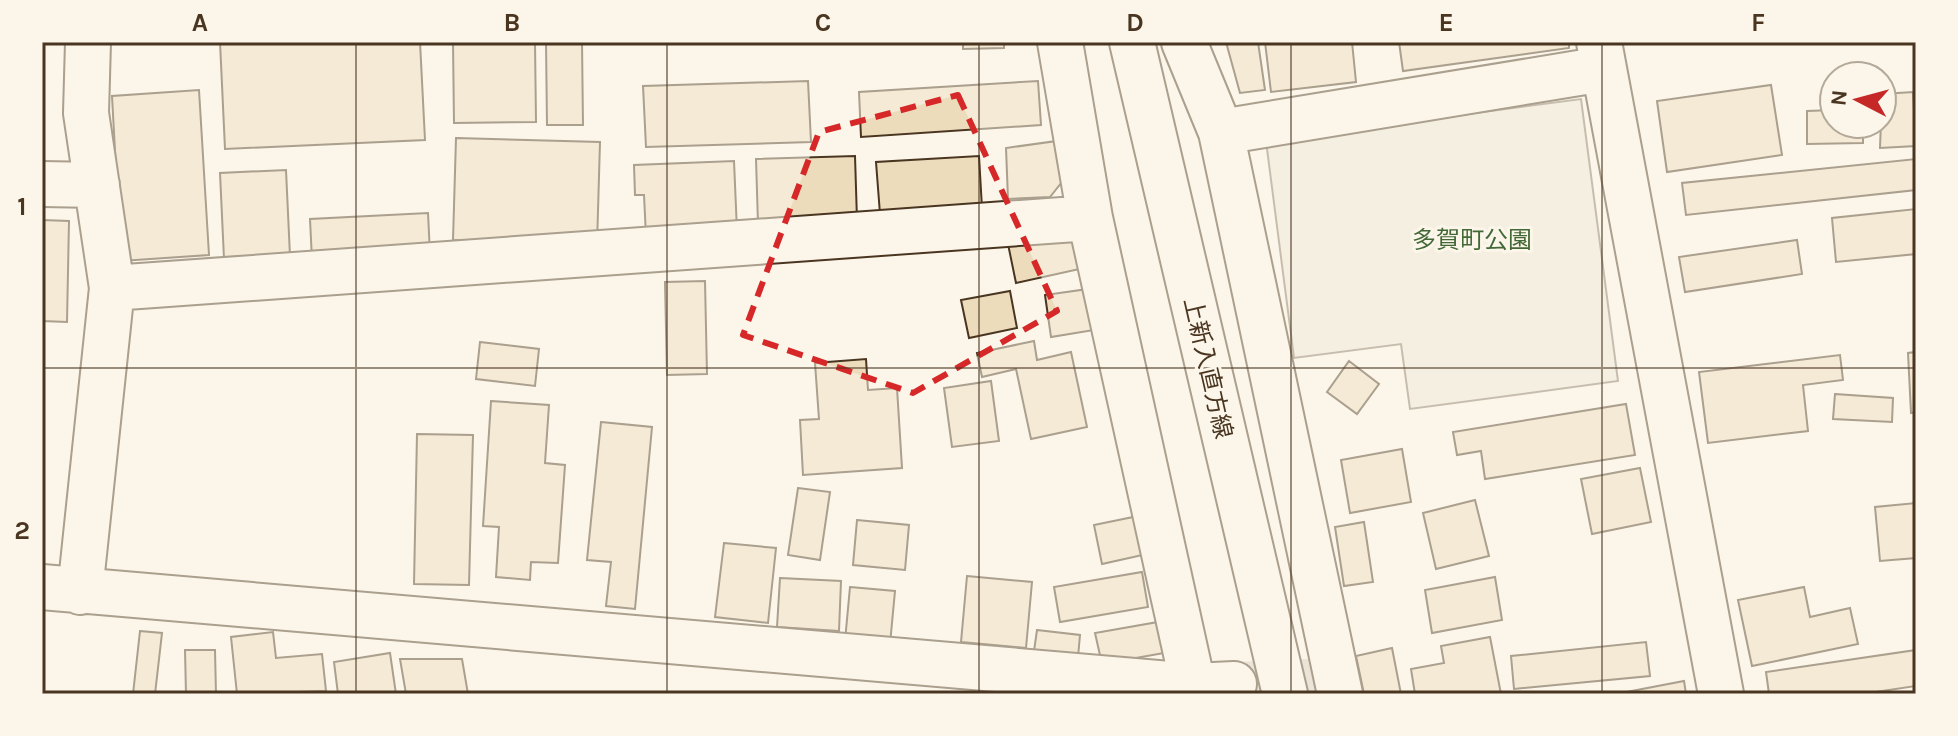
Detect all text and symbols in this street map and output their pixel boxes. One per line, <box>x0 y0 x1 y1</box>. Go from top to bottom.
text: A <box>192 7 208 38</box>
text: B <box>504 7 520 38</box>
text: C <box>815 7 831 38</box>
text: D <box>1126 7 1144 38</box>
text: E <box>1438 7 1454 38</box>
text: F <box>1751 7 1765 38</box>
north arrow <box>1818 60 1898 140</box>
text: N <box>1825 89 1853 107</box>
text: 1 <box>17 191 27 222</box>
park label: 多賀町公園 <box>1412 226 1532 254</box>
street label: 上新入直方線 <box>1178 295 1238 441</box>
text: 2 <box>14 515 30 546</box>

